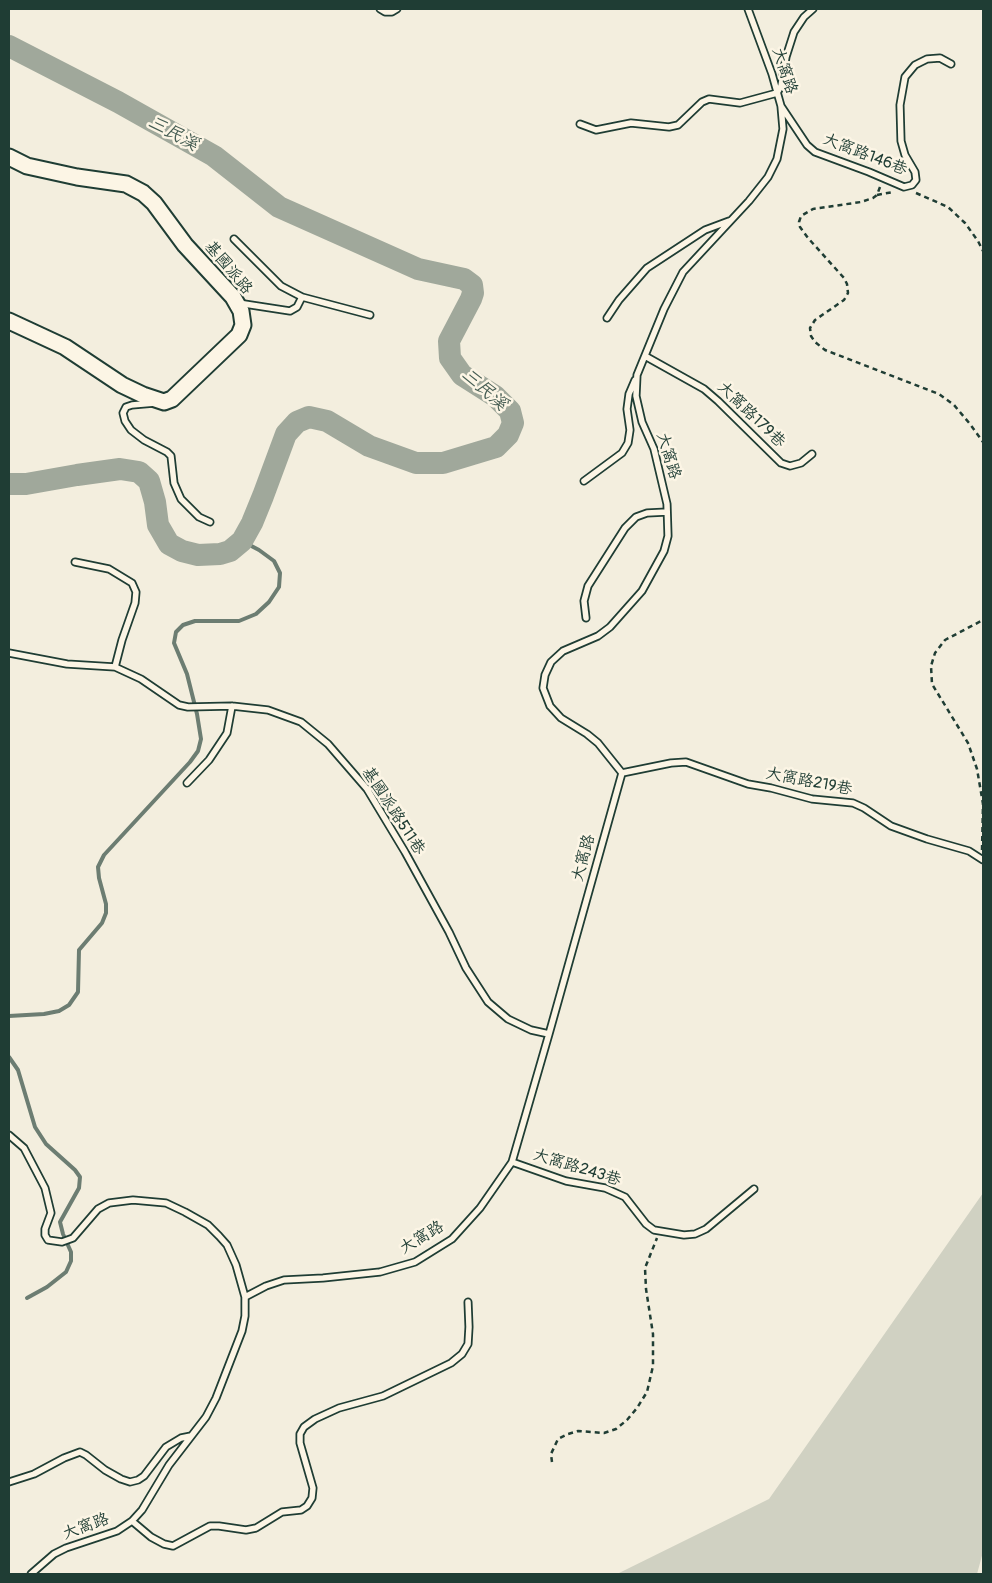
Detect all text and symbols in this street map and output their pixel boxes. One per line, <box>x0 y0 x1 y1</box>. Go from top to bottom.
street label: 大窩路 <box>767 45 801 97</box>
water label: 三民溪 <box>144 112 202 156</box>
street label: 大窩路146巷 <box>820 130 910 180</box>
street label: 基國派路 <box>200 237 256 299</box>
water label: 三民溪 <box>457 364 511 416</box>
street label: 大窩路179巷 <box>713 378 789 452</box>
street label: 大窩路 <box>652 430 684 482</box>
street label: 基國派路511巷 <box>357 763 429 859</box>
street label: 大窩路219巷 <box>764 764 854 800</box>
street label: 大窩路 <box>569 832 599 884</box>
street label: 大窩路243巷 <box>531 1145 623 1191</box>
street label: 大窩路 <box>396 1217 448 1259</box>
street label: 大窩路 <box>60 1510 112 1544</box>

